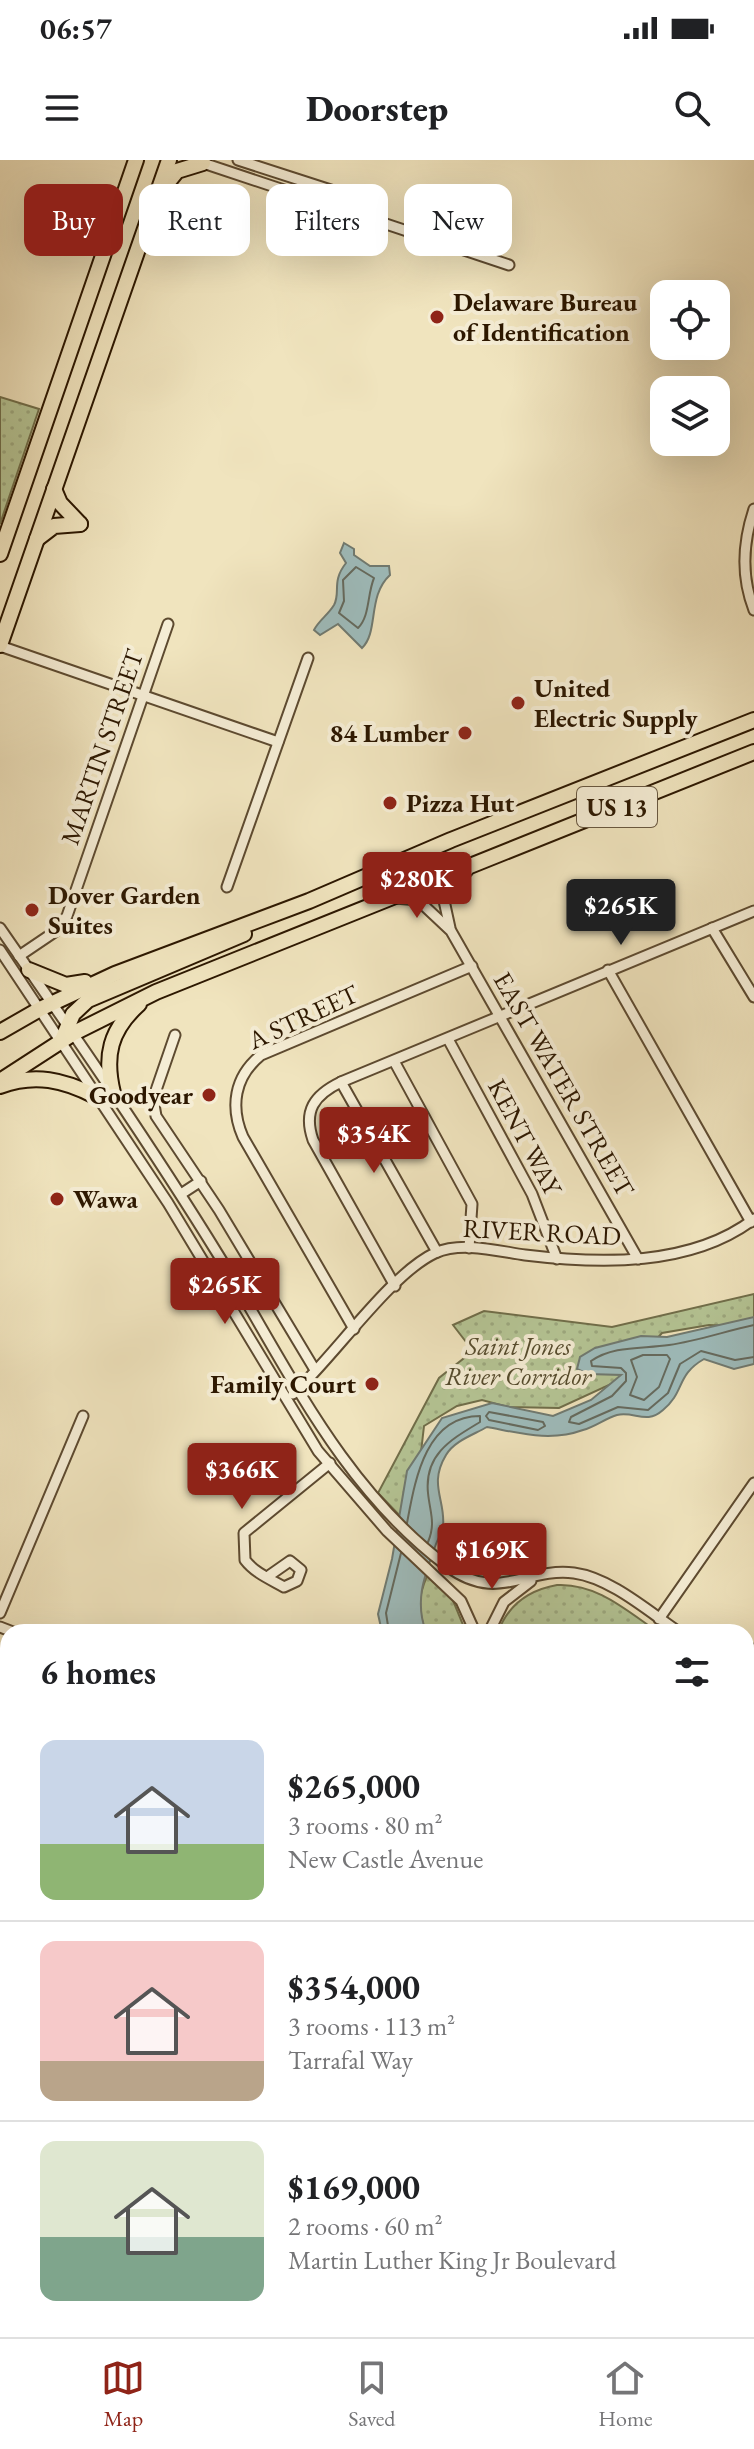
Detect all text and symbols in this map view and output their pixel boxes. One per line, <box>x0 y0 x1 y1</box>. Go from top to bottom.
text: 06:57 <box>40 9 112 48</box>
text: Doorstep <box>306 85 448 132</box>
icon: menu <box>40 86 84 130</box>
icon: search <box>670 86 714 130</box>
chip: Buy <box>24 184 123 256</box>
chip: Rent <box>139 184 250 256</box>
chip: Filters <box>266 184 388 256</box>
chip: New <box>404 184 512 256</box>
map controls <box>650 280 730 456</box>
button: locate <box>650 280 730 360</box>
place label: Delaware Bureau of Identification <box>453 285 638 349</box>
marker: Delaware Bureau of Identification <box>428 308 446 326</box>
button: layers <box>650 376 730 456</box>
street label: MARTIN STREET <box>53 644 152 849</box>
place label: United Electric Supply <box>534 671 698 735</box>
marker: United Electric Supply <box>509 694 527 712</box>
place label: 84 Lumber <box>329 716 449 750</box>
marker: 84 Lumber <box>456 724 474 742</box>
place label: Pizza Hut <box>406 786 514 820</box>
road number: US 13 <box>577 787 657 827</box>
marker: Pizza Hut <box>381 794 399 812</box>
pin: $280K <box>361 852 473 920</box>
text: $280K <box>380 861 454 895</box>
place label: Dover Garden Suites <box>48 878 201 942</box>
pin: $265K <box>565 879 677 947</box>
text: $265K <box>584 888 658 922</box>
marker: Dover Garden Suites <box>23 901 41 919</box>
street label: EAST WATER STREET <box>486 966 642 1203</box>
street label: A STREET <box>241 976 364 1058</box>
street label: KENT WAY <box>480 1073 571 1203</box>
place label: Goodyear <box>89 1078 193 1112</box>
marker: Goodyear <box>200 1086 218 1104</box>
pin: $354K <box>318 1107 430 1175</box>
text: $354K <box>337 1116 411 1150</box>
place label: Wawa <box>73 1182 138 1216</box>
marker: Wawa <box>48 1190 66 1208</box>
street label: RIVER ROAD <box>462 1211 622 1253</box>
pin: $265K <box>169 1258 281 1326</box>
text: $265K <box>188 1267 262 1301</box>
park label: Saint Jones River Corridor <box>445 1329 592 1393</box>
place label: Family Court <box>210 1367 356 1401</box>
marker: Family Court <box>363 1375 381 1393</box>
pin: $366K <box>186 1443 298 1511</box>
text: $366K <box>205 1452 279 1486</box>
pin: $169K <box>436 1523 548 1591</box>
text: $169K <box>455 1532 529 1566</box>
text: 6 homes <box>40 1650 156 1694</box>
icon: filters <box>670 1650 714 1694</box>
text: $265,000 <box>288 1764 420 1808</box>
icon: home <box>104 1772 200 1868</box>
text: 3 rooms · 80 m² <box>288 1808 443 1842</box>
text: New Castle Avenue <box>288 1842 483 1876</box>
text: $354,000 <box>288 1965 420 2009</box>
icon: home <box>104 1973 200 2069</box>
text: 3 rooms · 113 m² <box>288 2009 455 2043</box>
text: Tarrafal Way <box>288 2043 413 2077</box>
text: $169,000 <box>288 2165 420 2209</box>
icon: home <box>104 2173 200 2269</box>
text: 2 rooms · 60 m² <box>288 2209 443 2243</box>
text: Martin Luther King Jr Boulevard <box>288 2243 616 2277</box>
tab: Map <box>101 2356 145 2433</box>
tab: Saved <box>348 2356 395 2433</box>
tab: Home <box>598 2356 653 2433</box>

